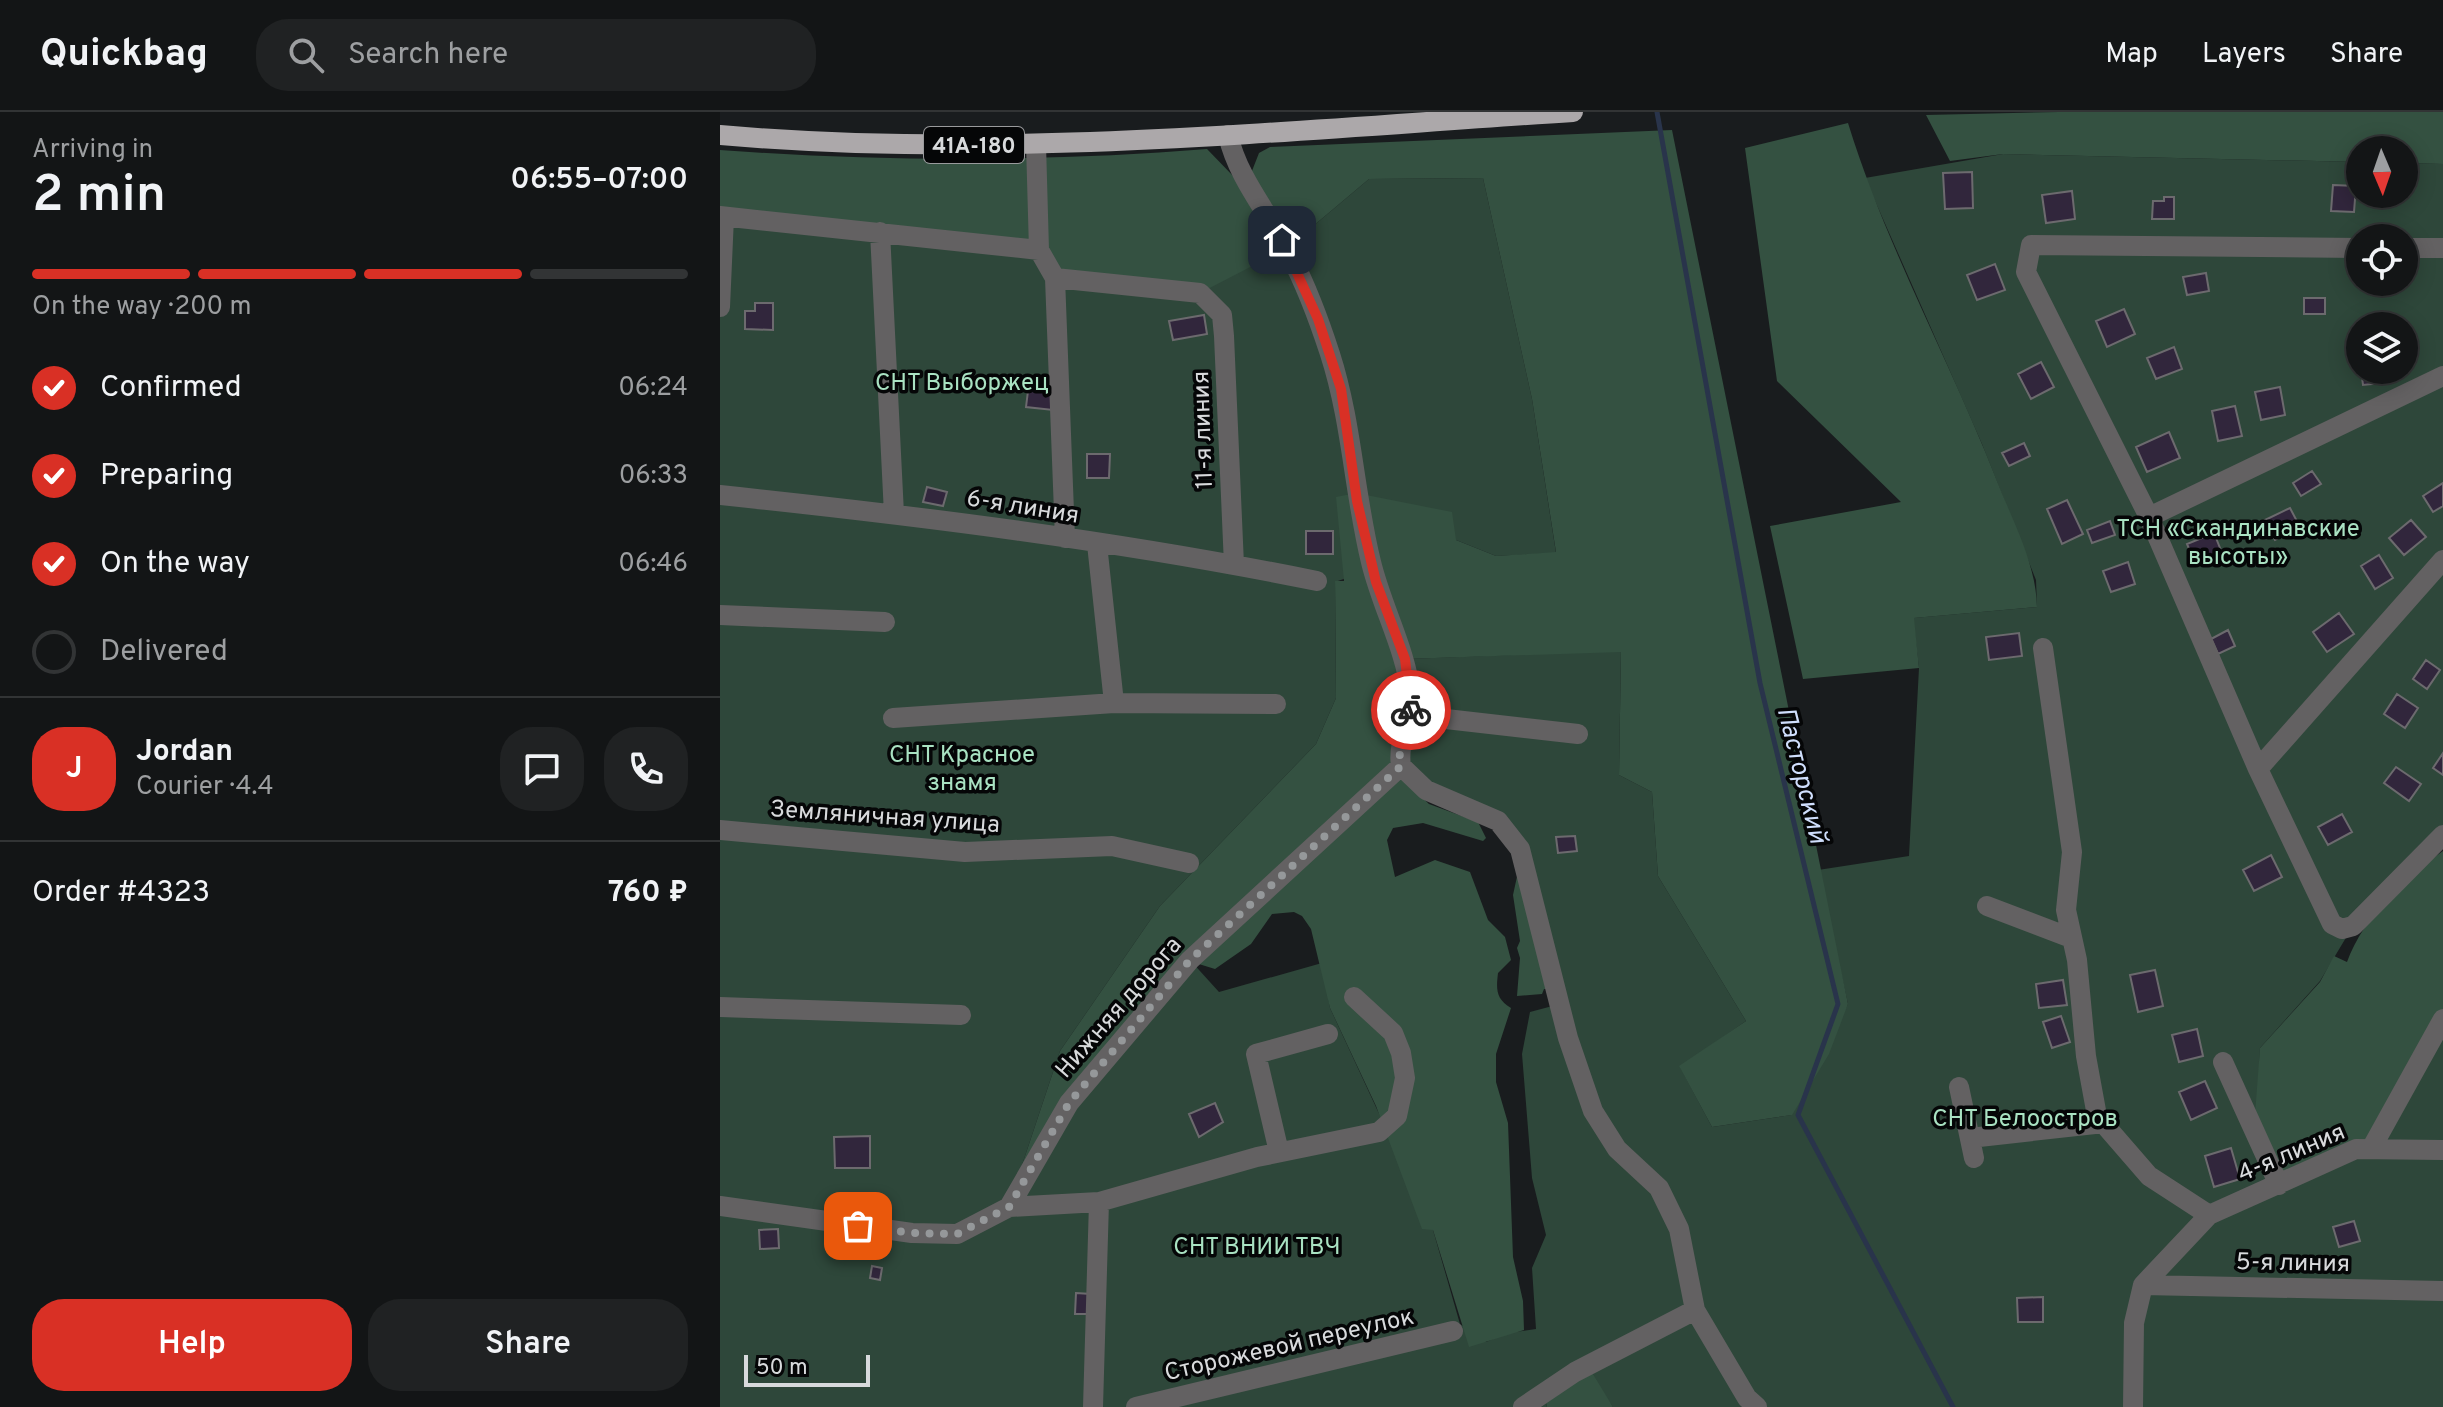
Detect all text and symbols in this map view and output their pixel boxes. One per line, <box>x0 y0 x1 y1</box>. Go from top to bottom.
search box <box>256 19 816 91</box>
text: Quickbag <box>40 31 208 80</box>
icon: search <box>284 33 328 77</box>
text: Search here <box>348 37 508 74</box>
text: Map <box>2105 37 2158 73</box>
text: Layers <box>2202 37 2286 73</box>
text: Share <box>2330 37 2403 73</box>
road number: 41А-180 <box>924 127 1024 163</box>
text: Arriving in <box>32 134 153 167</box>
north arrow <box>2346 136 2418 208</box>
map controls <box>2346 136 2418 384</box>
text: 06:55–07:00 <box>510 162 688 199</box>
text: 2 min <box>32 164 166 230</box>
pin <box>1248 206 1316 274</box>
icon: home <box>1260 218 1304 262</box>
button: locate <box>2346 224 2418 296</box>
text: On the way · 200 m <box>32 291 251 324</box>
button: layers <box>2346 312 2418 384</box>
icon: check <box>32 366 76 410</box>
park label: СНТ Выборжец <box>875 369 1049 399</box>
text: Confirmed <box>100 370 242 407</box>
street label: 11-я линия <box>1187 370 1221 489</box>
text: 06:24 <box>618 372 688 405</box>
icon: check <box>32 454 76 498</box>
text: Preparing <box>100 458 233 495</box>
text: 06:33 <box>619 460 688 493</box>
street label: 6-я линия <box>964 484 1081 532</box>
park label: ТСН «Скандинавские высоты» <box>2116 515 2360 573</box>
icon: check <box>32 542 76 586</box>
text: On the way <box>100 546 250 583</box>
text: 06:46 <box>618 548 688 581</box>
text: Delivered <box>100 634 228 671</box>
courier <box>1371 670 1451 750</box>
icon: bike <box>1389 688 1433 732</box>
water label: Пасторский <box>1768 704 1834 848</box>
button: chat <box>500 727 584 811</box>
button: phone <box>604 727 688 811</box>
text: Jordan <box>136 734 233 771</box>
park label: СНТ Красное знамя <box>889 741 1035 799</box>
text: J <box>66 751 82 788</box>
text: Courier · 4.4 <box>136 771 274 804</box>
street label: Земляничная улица <box>769 795 1001 841</box>
text: Order #4323 <box>32 875 210 912</box>
text: 760 ₽ <box>608 875 688 912</box>
street label: Нижняя дорога <box>1050 931 1189 1085</box>
park label: СНТ Белоостров <box>1932 1105 2118 1135</box>
street label: 4-я линия <box>2233 1118 2350 1190</box>
pin <box>824 1192 892 1260</box>
icon: bag <box>836 1204 880 1248</box>
park label: СНТ ВНИИ ТВЧ <box>1173 1233 1341 1263</box>
street label: 5-я линия <box>2236 1248 2350 1280</box>
button: Help <box>32 1299 352 1391</box>
button: Share <box>368 1299 688 1391</box>
street label: Сторожевой переулок <box>1162 1303 1417 1389</box>
scale bar <box>744 1351 870 1387</box>
text: 50 m <box>756 1355 808 1382</box>

